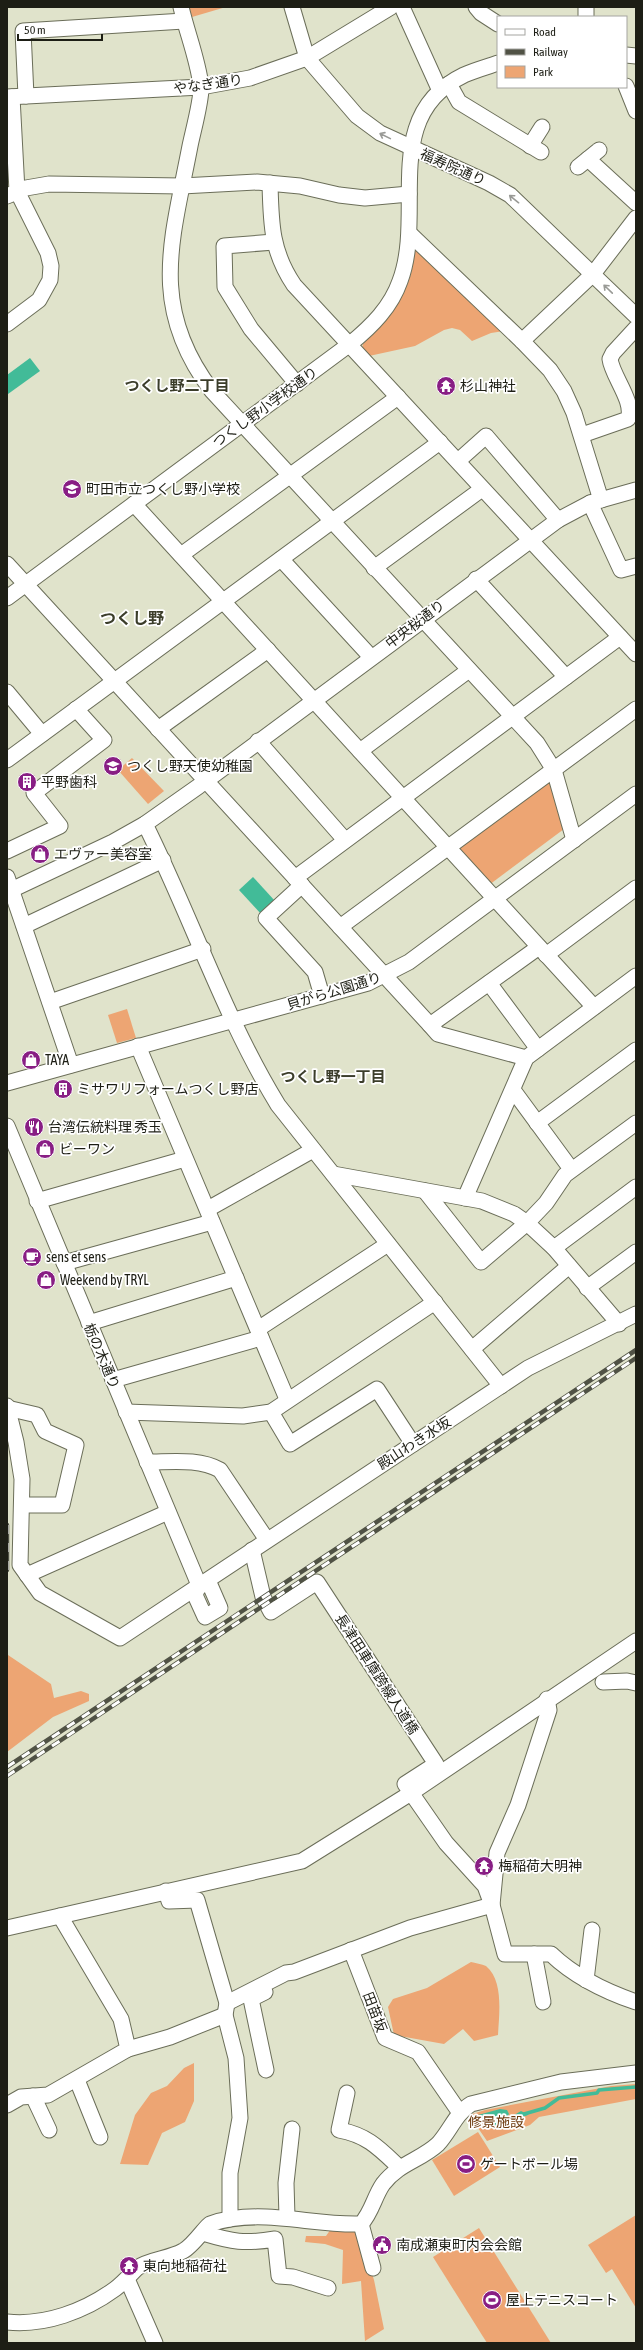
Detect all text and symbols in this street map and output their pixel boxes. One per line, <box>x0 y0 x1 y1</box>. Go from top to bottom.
scale bar <box>18 16 102 42</box>
legend <box>497 16 627 88</box>
text: 50 m <box>24 23 46 37</box>
text: Road <box>533 25 556 39</box>
text: Railway <box>533 45 568 59</box>
text: Park <box>533 65 554 79</box>
street label: やなぎ通り <box>172 71 244 97</box>
one-way arrow <box>380 132 392 139</box>
street label: 福寿院通り <box>418 145 488 189</box>
one-way arrow <box>509 194 520 203</box>
one-way arrow <box>603 284 613 294</box>
street label: つくし野小学校通り <box>209 363 321 451</box>
temple icon: 杉山神社 <box>435 375 457 397</box>
district label: つくし野二丁目 <box>124 377 230 394</box>
place label: 杉山神社 <box>460 378 516 394</box>
school or university icon: 町田市立つくし野小学校 <box>61 478 83 500</box>
place label: 町田市立つくし野小学校 <box>86 481 240 497</box>
street label: 中央桜通り <box>382 597 448 651</box>
district label: つくし野 <box>100 609 164 627</box>
school or university icon: つくし野天使幼稚園 <box>102 755 124 777</box>
place label: つくし野天使幼稚園 <box>127 758 253 774</box>
building icon: 平野歯科 <box>16 771 38 793</box>
place label: 平野歯科 <box>41 774 97 790</box>
shop icon: エヴァー美容室 <box>29 843 51 865</box>
place label: エヴァー美容室 <box>54 846 152 862</box>
street label: 貝がら公園通り <box>285 969 383 1013</box>
shop icon: TAYA <box>20 1049 42 1071</box>
place label: TAYA <box>45 1052 69 1068</box>
district label: つくし野一丁目 <box>280 1068 386 1085</box>
building icon: ミサワリフォームつくし野店 <box>52 1078 74 1100</box>
place label: ミサワリフォームつくし野店 <box>77 1081 259 1097</box>
restaurant icon: 台湾伝統料理 秀玉 <box>23 1116 45 1138</box>
place label: 台湾伝統料理 秀玉 <box>48 1119 162 1135</box>
shop icon: ビーワン <box>34 1138 56 1160</box>
place label: ビーワン <box>59 1141 115 1157</box>
cafe icon: sens et sens <box>21 1246 43 1268</box>
place label: sens et sens <box>46 1249 106 1265</box>
shop icon: Weekend by TRYL <box>35 1269 57 1291</box>
place label: Weekend by TRYL <box>60 1272 149 1288</box>
street label: 栃の木通り <box>81 1321 123 1391</box>
street label: 殿山わき水坂 <box>374 1413 454 1473</box>
street label: 長津田車庫跨線人道橋 <box>332 1611 422 1737</box>
temple icon: 梅稲荷大明神 <box>473 1855 495 1877</box>
place label: 梅稲荷大明神 <box>498 1858 582 1874</box>
street label: 田苗坂 <box>360 1990 390 2034</box>
park label: 修景施設 <box>468 2114 524 2130</box>
sports icon: ゲートボール場 <box>455 2153 477 2175</box>
place label: ゲートボール場 <box>480 2156 578 2172</box>
public building icon: 南成瀬東町内会会館 <box>371 2234 393 2256</box>
place label: 南成瀬東町内会会館 <box>396 2237 522 2253</box>
temple icon: 東向地稲荷社 <box>118 2255 140 2277</box>
place label: 東向地稲荷社 <box>143 2258 227 2274</box>
sports icon: 屋上テニスコート <box>481 2289 503 2311</box>
place label: 屋上テニスコート <box>506 2292 618 2308</box>

